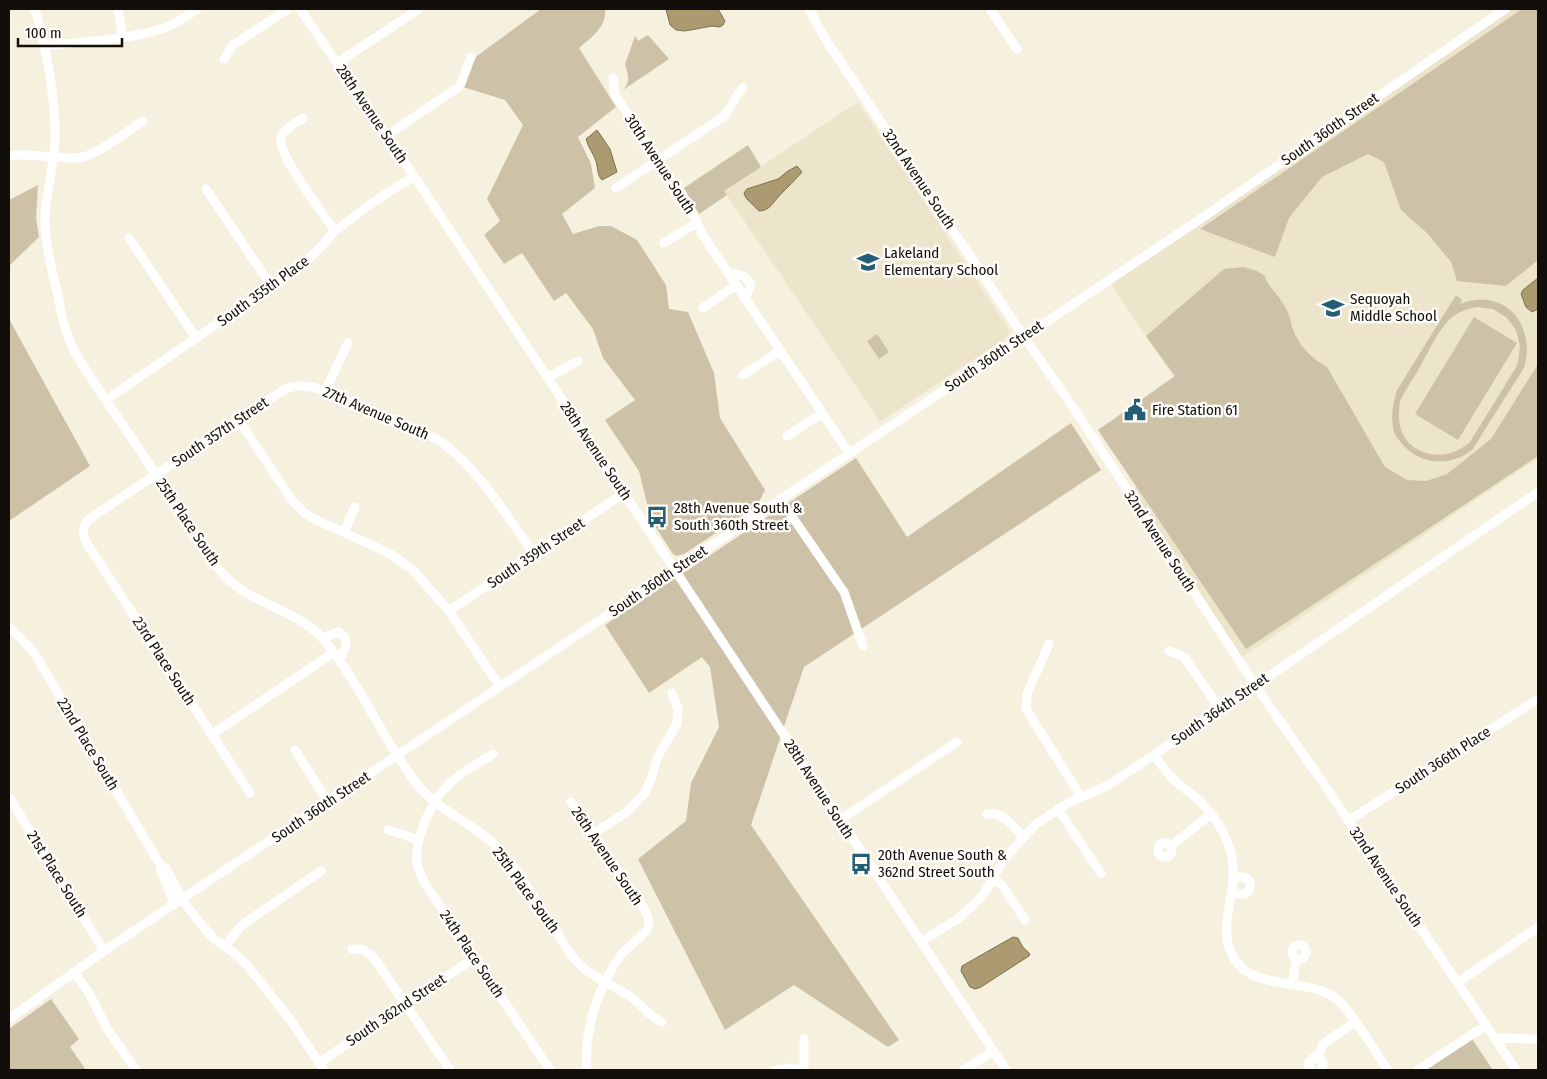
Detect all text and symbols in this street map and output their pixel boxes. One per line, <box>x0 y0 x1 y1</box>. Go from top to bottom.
scale bar <box>18 15 121 47</box>
text: 100 m <box>25 24 62 42</box>
street label: 28th Avenue South <box>332 61 412 167</box>
street label: South 360th Street <box>1278 89 1382 169</box>
street label: 30th Avenue South <box>621 111 699 217</box>
street label: 32nd Avenue South <box>879 125 959 233</box>
place label: Lakeland Elementary School <box>884 244 998 279</box>
school or university icon: Lakeland Elementary School <box>855 249 881 275</box>
street label: South 355th Place <box>214 252 312 330</box>
place label: Sequoyah Middle School <box>1350 290 1437 325</box>
school or university icon: Sequoyah Middle School <box>1320 295 1346 321</box>
street label: South 360th Street <box>941 316 1047 396</box>
street label: 27th Avenue South <box>320 383 432 443</box>
street label: South 357th Street <box>168 393 272 471</box>
public building icon: Fire Station 61 <box>1122 397 1148 423</box>
street label: 28th Avenue South <box>556 398 636 504</box>
place label: Fire Station 61 <box>1152 401 1238 419</box>
street label: 25th Place South <box>152 475 224 569</box>
street label: 32nd Avenue South <box>1121 487 1199 595</box>
place label: 28th Avenue South & South 360th Street <box>674 499 803 534</box>
bus stop icon: 28th Avenue South & South 360th Street <box>644 504 670 530</box>
street label: South 359th Street <box>484 514 588 592</box>
street label: South 360th Street <box>605 541 711 621</box>
street label: 23rd Place South <box>129 613 199 709</box>
street label: South 364th Street <box>1168 669 1272 749</box>
street label: 22nd Place South <box>53 694 123 794</box>
street label: South 366th Place <box>1392 723 1494 797</box>
street label: 28th Avenue South <box>780 736 858 842</box>
street label: South 360th Street <box>268 767 374 847</box>
street label: 26th Avenue South <box>567 803 647 909</box>
street label: 32nd Avenue South <box>1346 823 1426 931</box>
street label: 21st Place South <box>23 827 91 921</box>
street label: 25th Place South <box>489 844 563 936</box>
place label: 20th Avenue South & 362nd Street South <box>878 846 1007 881</box>
bus stop icon: 20th Avenue South & 362nd Street South <box>848 851 874 877</box>
street label: 24th Place South <box>436 907 508 1001</box>
street label: South 362nd Street <box>343 970 449 1050</box>

